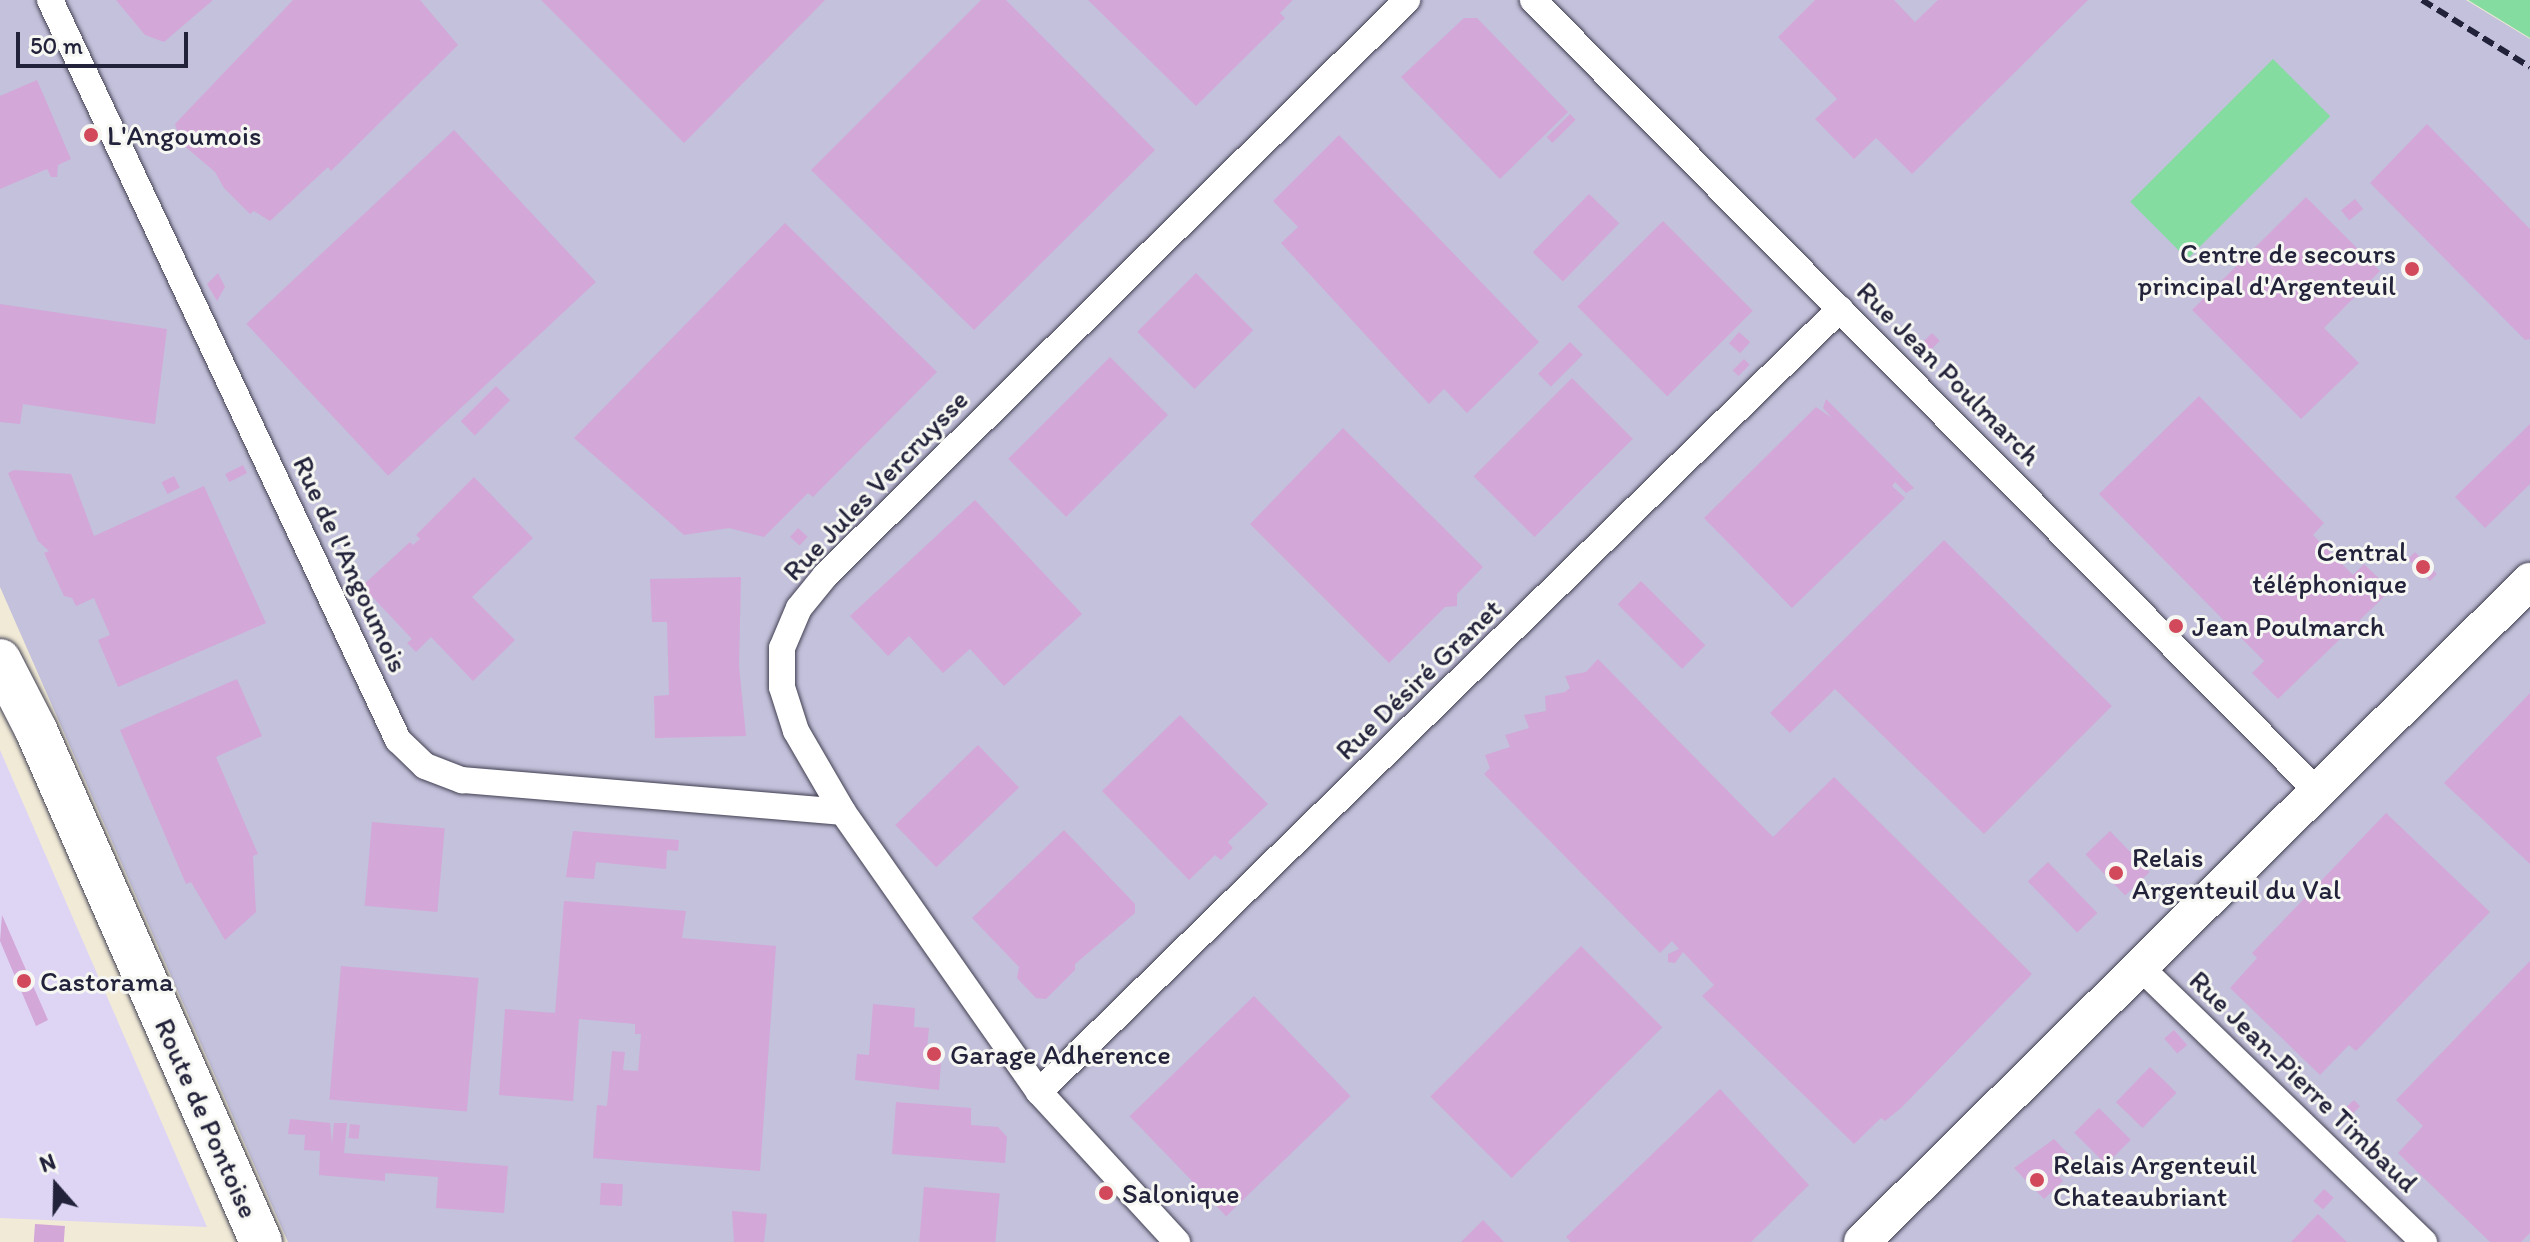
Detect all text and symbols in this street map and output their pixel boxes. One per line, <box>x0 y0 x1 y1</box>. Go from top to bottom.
scale bar <box>20 16 192 66</box>
text: 50 m <box>30 31 83 60</box>
place label: L'Angoumois <box>107 118 261 152</box>
marker: L'Angoumois <box>82 126 100 144</box>
place label: Centre de secours principal d'Argenteuil <box>2138 236 2396 302</box>
marker: Centre de secours principal d'Argenteuil <box>2403 260 2421 278</box>
street label: Rue Jean Poulmarch <box>1851 275 2047 471</box>
street label: Rue Jules Vercruysse <box>776 383 974 587</box>
street label: Rue de l'Angoumois <box>286 451 416 677</box>
place label: Central téléphonique <box>2252 534 2407 600</box>
marker: Central téléphonique <box>2414 558 2432 576</box>
street label: Rue Désiré Granet <box>1328 591 1508 767</box>
place label: Jean Poulmarch <box>2192 609 2383 643</box>
marker: Jean Poulmarch <box>2167 617 2185 635</box>
place label: Relais Argenteuil du Val <box>2132 840 2340 906</box>
marker: Relais Argenteuil du Val <box>2107 864 2125 882</box>
place label: Castorama <box>40 964 174 998</box>
street label: Rue Jean-Pierre Timbaud <box>2183 964 2425 1198</box>
marker: Castorama <box>15 972 33 990</box>
street label: Route de Pontoise <box>148 1013 266 1223</box>
place label: Garage Adherence <box>950 1037 1170 1071</box>
marker: Garage Adherence <box>925 1045 943 1063</box>
north arrow <box>16 1146 96 1226</box>
place label: Relais Argenteuil Chateaubriant <box>2053 1147 2258 1213</box>
text: N <box>36 1148 59 1178</box>
marker: Relais Argenteuil Chateaubriant <box>2028 1171 2046 1189</box>
place label: Salonique <box>1122 1176 1240 1210</box>
marker: Salonique <box>1097 1184 1115 1202</box>

